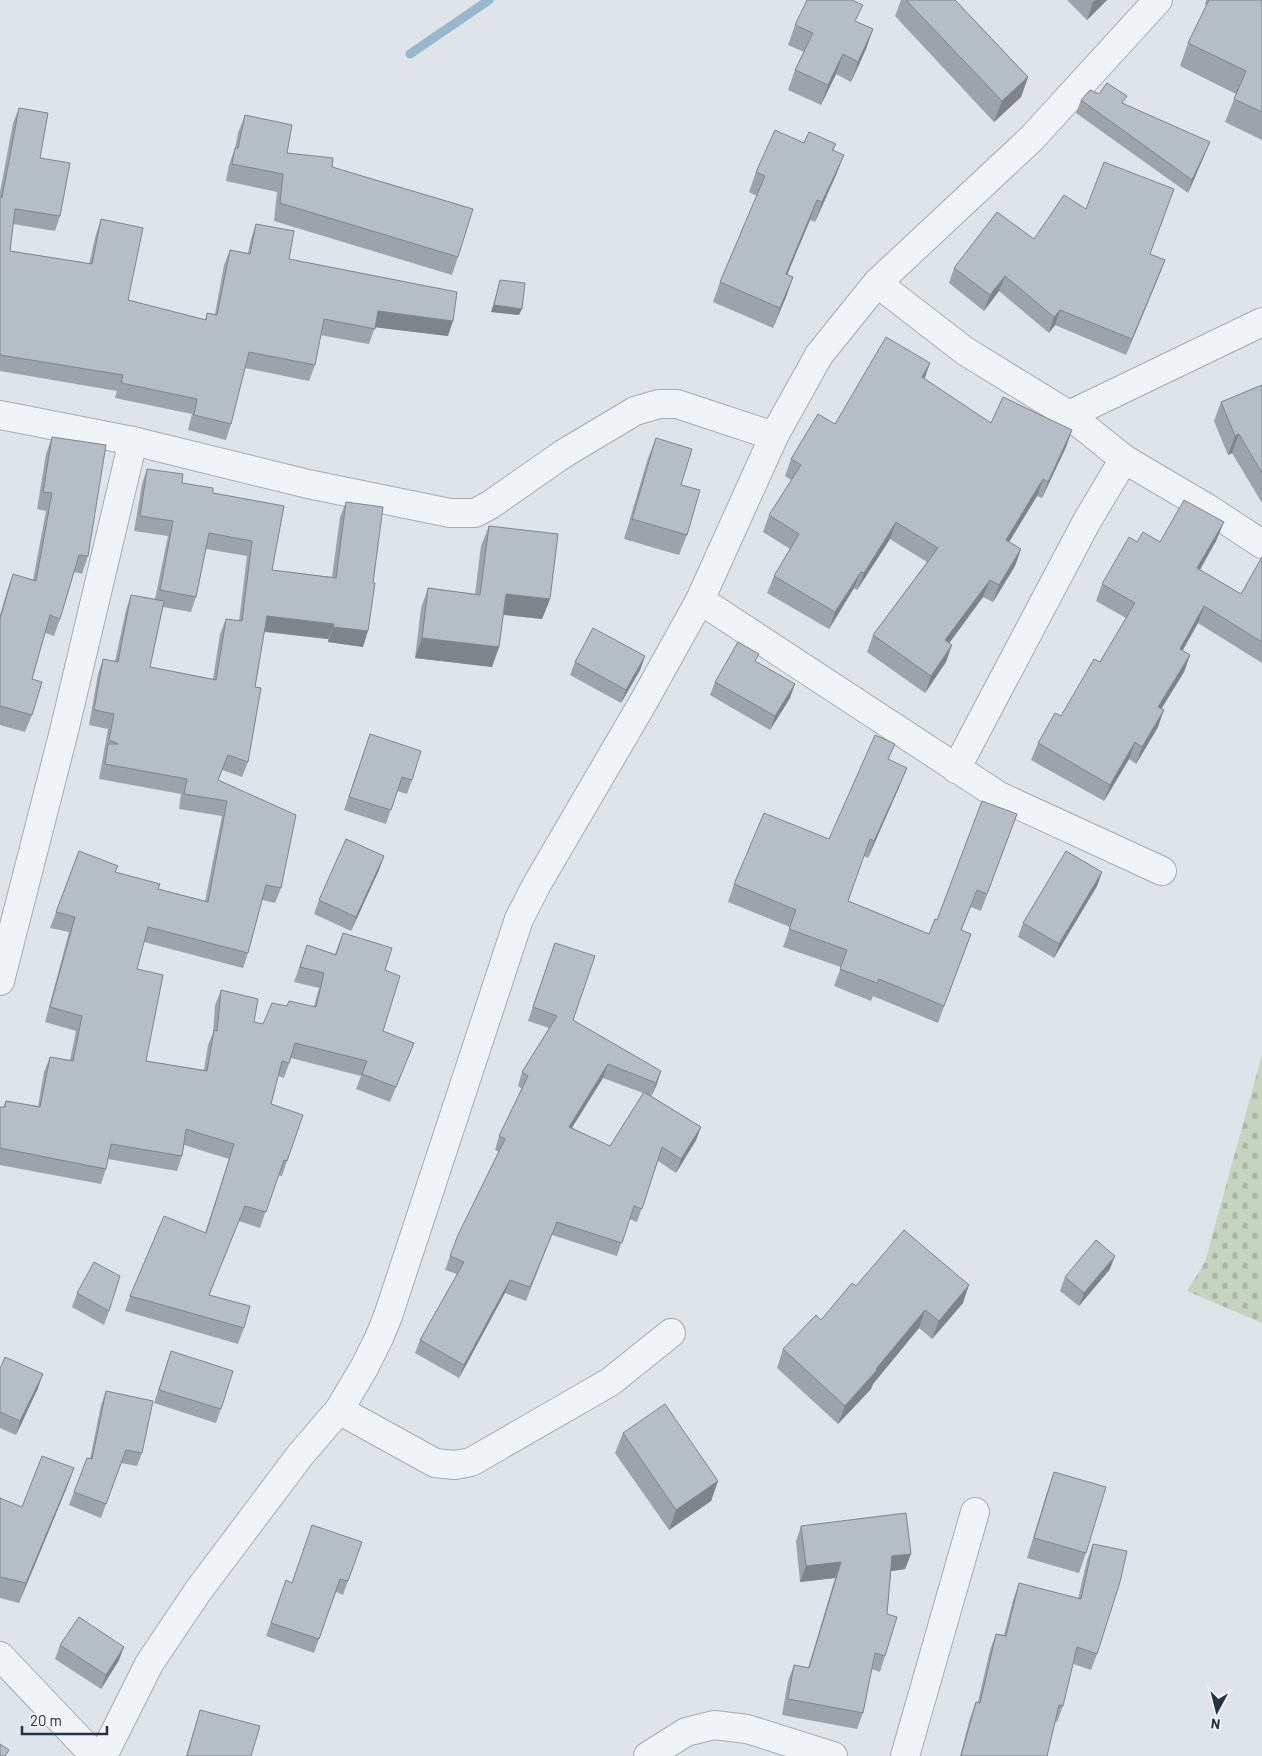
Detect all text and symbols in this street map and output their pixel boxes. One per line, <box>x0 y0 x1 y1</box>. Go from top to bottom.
north arrow <box>1192 1686 1242 1736</box>
scale bar <box>22 1704 108 1736</box>
text: 20 m <box>30 1711 62 1729</box>
text: N <box>1210 1715 1221 1733</box>

